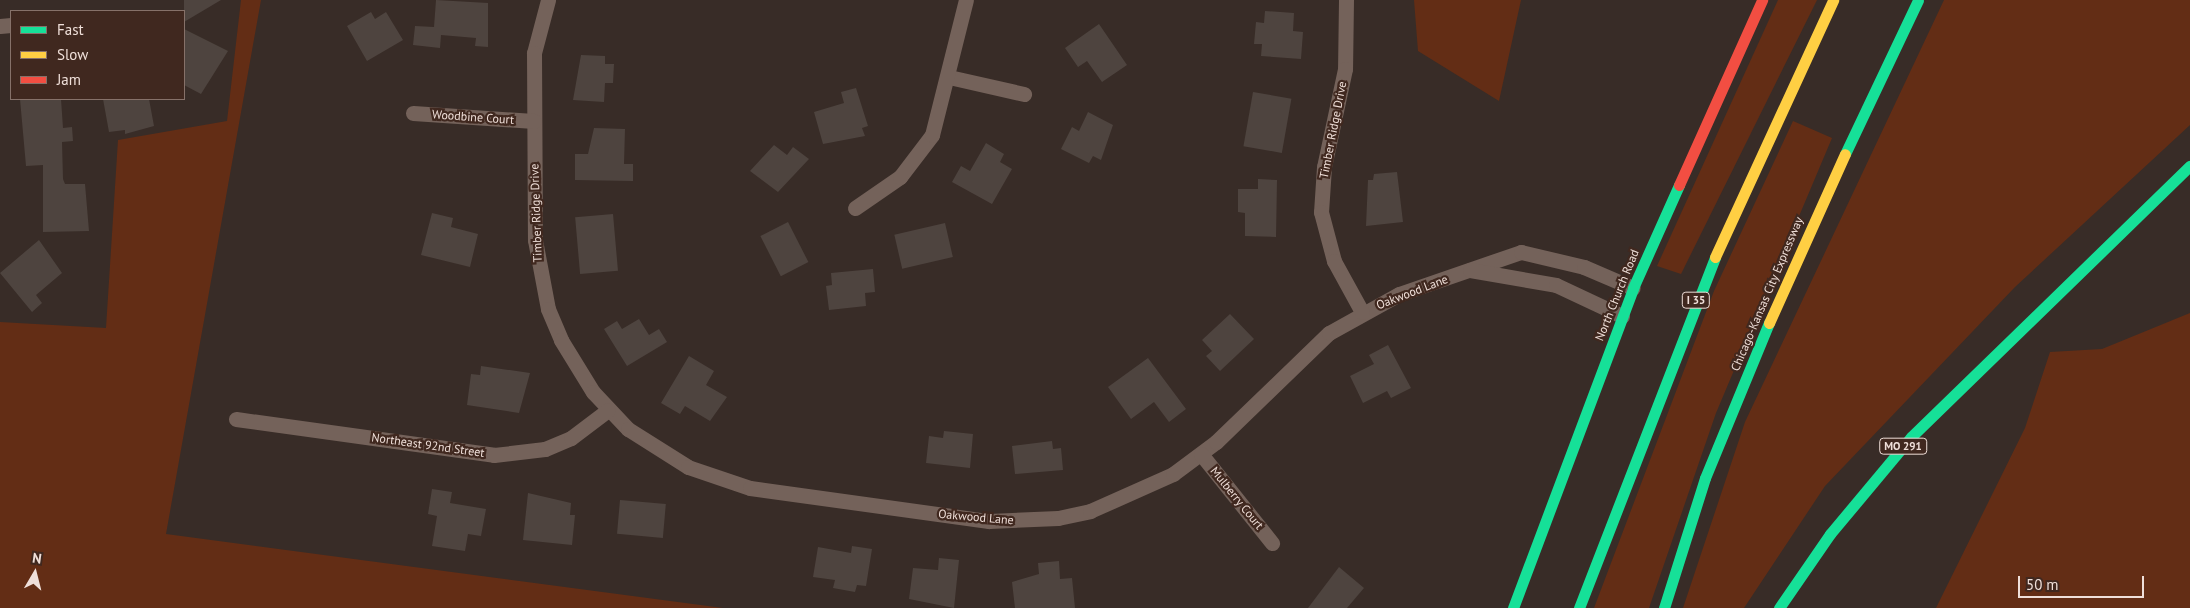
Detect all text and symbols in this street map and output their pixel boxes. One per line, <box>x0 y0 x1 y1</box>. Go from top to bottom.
legend <box>10 10 185 100</box>
text: Fast <box>57 20 84 39</box>
text: Slow <box>57 45 88 64</box>
text: Jam <box>57 70 81 89</box>
street label: Timber Ridge Drive <box>1316 80 1350 180</box>
street label: Woodbine Court <box>432 107 514 127</box>
street label: Timber Ridge Drive <box>527 163 545 263</box>
street label: Chicago-Kansas City Expressway <box>1728 214 1806 374</box>
street label: North Church Road <box>1592 247 1642 343</box>
street label: Oakwood Lane <box>1374 272 1450 312</box>
road number: I 35 <box>1681 292 1711 308</box>
street label: Northeast 92nd Street <box>371 430 485 460</box>
road number: MO 291 <box>1878 438 1928 454</box>
street label: Mulberry Court <box>1207 464 1267 532</box>
street label: Oakwood Lane <box>938 507 1014 527</box>
north arrow <box>10 548 60 598</box>
text: N <box>31 549 43 568</box>
scale bar <box>2020 566 2146 598</box>
text: 50 m <box>2026 575 2059 594</box>

